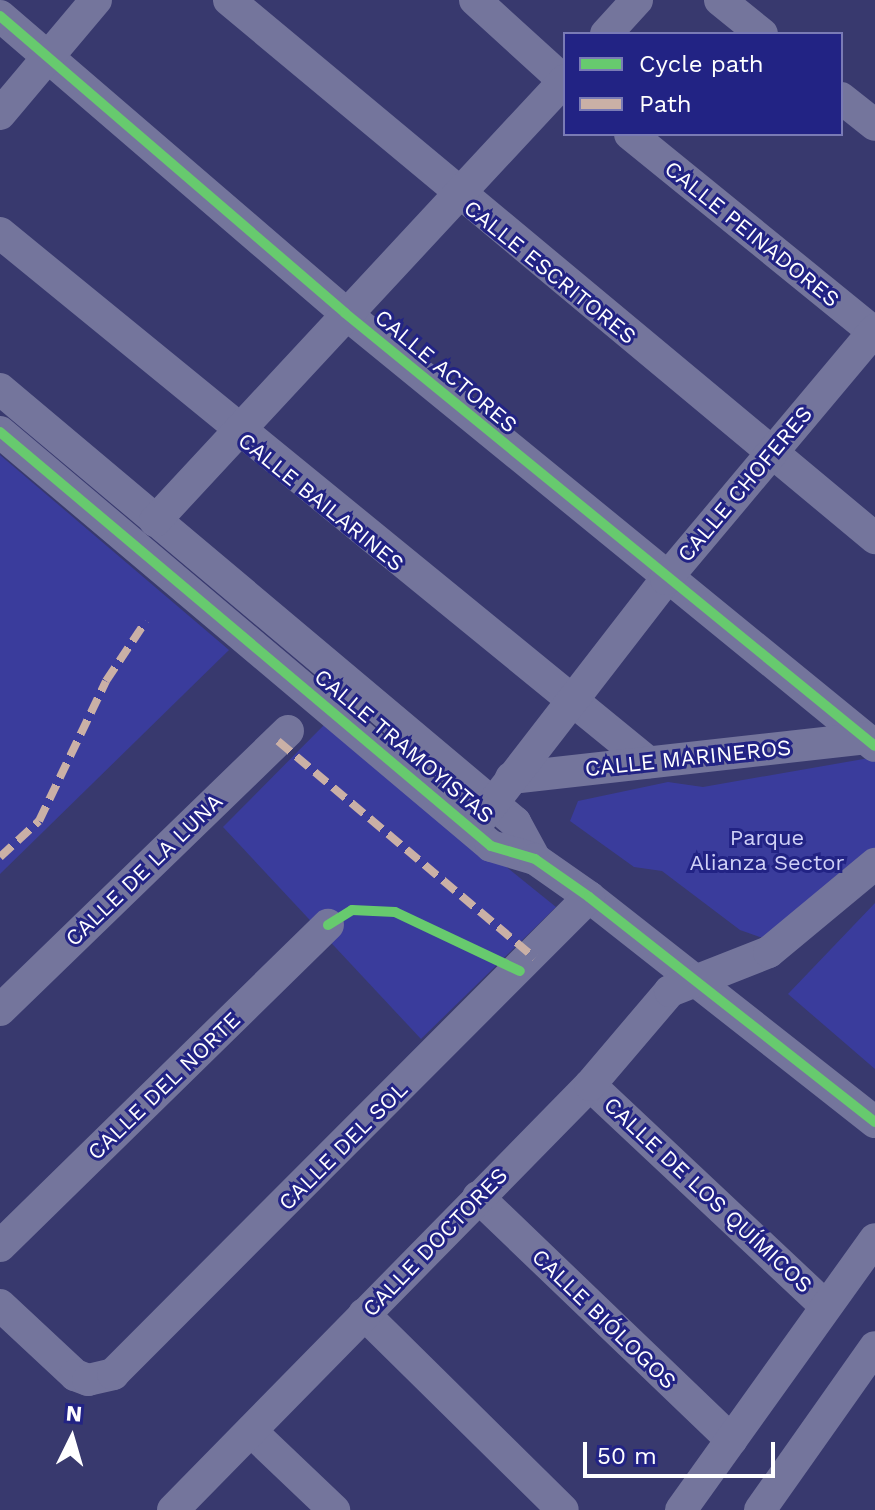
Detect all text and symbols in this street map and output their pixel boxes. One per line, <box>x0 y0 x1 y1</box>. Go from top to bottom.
legend <box>563 32 843 136</box>
text: Cycle path <box>639 50 764 78</box>
text: Path <box>639 90 692 118</box>
street label: CALLE PEINADORES <box>659 155 845 313</box>
street label: CALLE ESCRITORES <box>459 194 641 350</box>
street label: CALLE ACTORES <box>369 303 523 439</box>
street label: CALLE CHOFERES <box>672 401 818 567</box>
street label: CALLE BAILARINES <box>233 427 409 577</box>
street label: CALLE TRAMOYISTAS <box>309 663 499 829</box>
street label: CALLE MARINEROS <box>584 734 792 782</box>
street label: CALLE DE LA LUNA <box>60 788 228 952</box>
park label: Parque Alianza Sector <box>689 824 845 876</box>
street label: CALLE DEL NORTE <box>82 1006 246 1166</box>
street label: CALLE DEL SOL <box>273 1076 413 1216</box>
street label: CALLE DE LOS QUÍMICOS <box>598 1092 818 1298</box>
street label: CALLE DOCTORES <box>357 1162 513 1322</box>
street label: CALLE BIÓLOGOS <box>526 1243 682 1395</box>
north arrow <box>32 1398 112 1478</box>
text: N <box>65 1400 83 1427</box>
scale bar <box>587 1426 779 1476</box>
text: 50 m <box>597 1442 657 1470</box>

